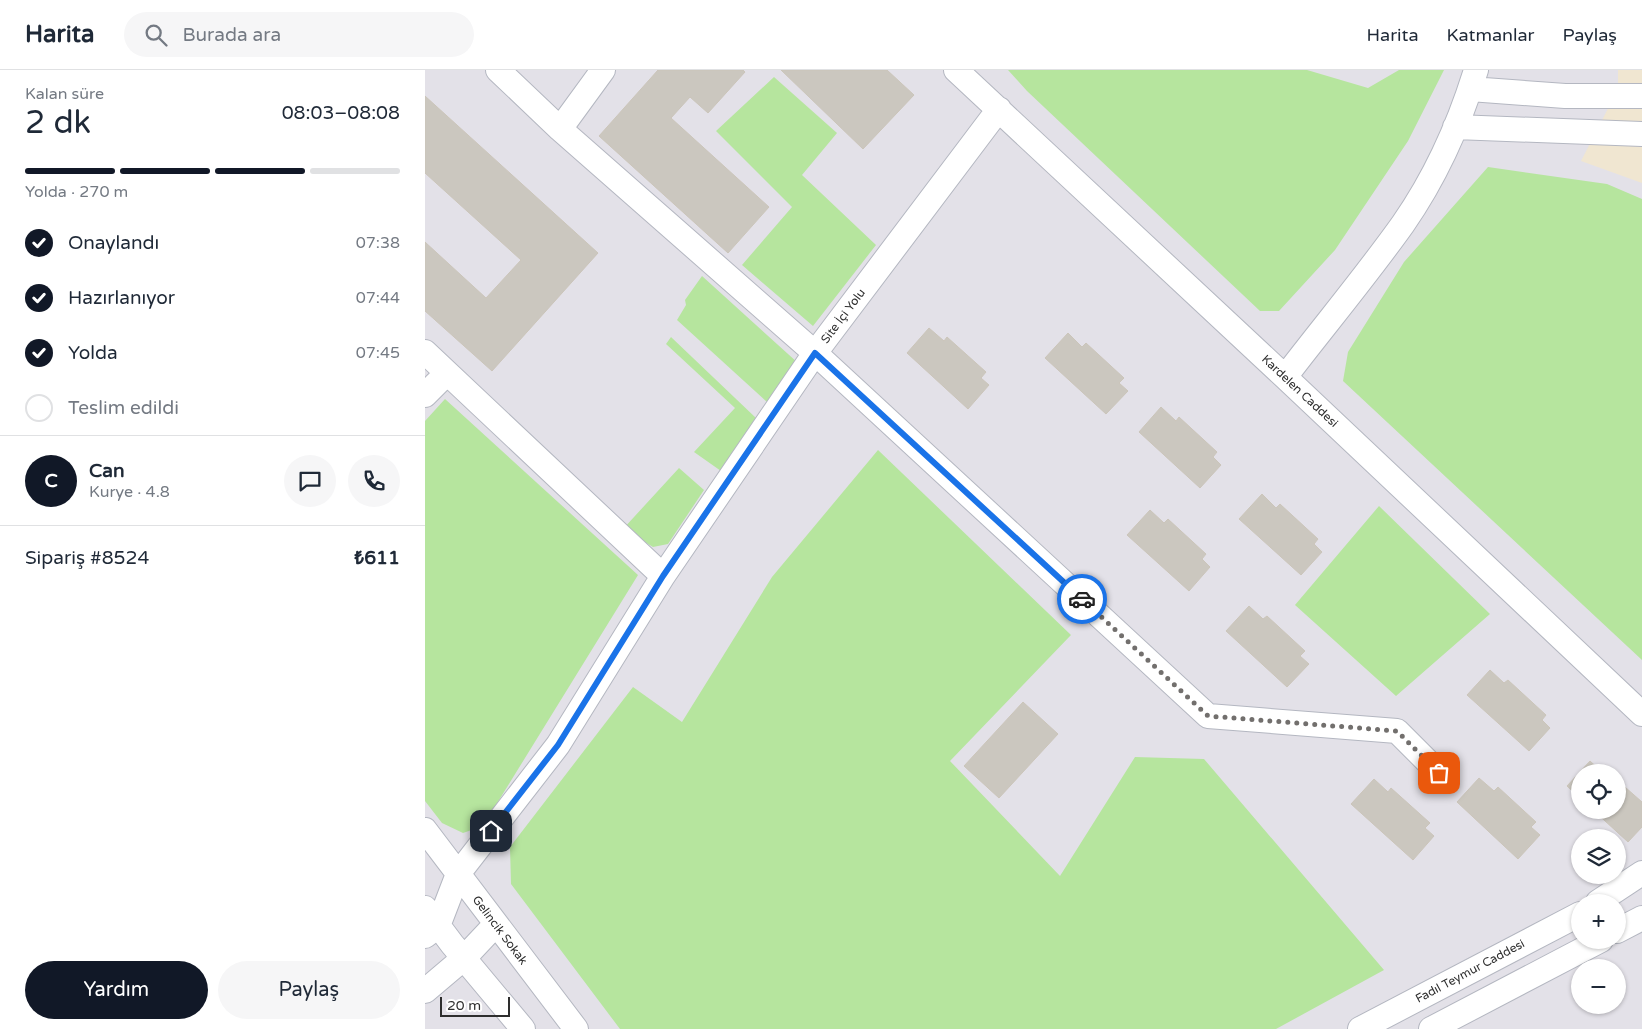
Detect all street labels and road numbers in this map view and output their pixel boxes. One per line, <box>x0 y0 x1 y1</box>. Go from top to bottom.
street label: Site İçi Yolu <box>818 286 868 346</box>
street label: Kardelen Caddesi <box>1259 352 1341 430</box>
street label: Gelincik Sokak <box>470 893 531 968</box>
street label: Fadıl Teymur Caddesi <box>1413 936 1527 1006</box>

